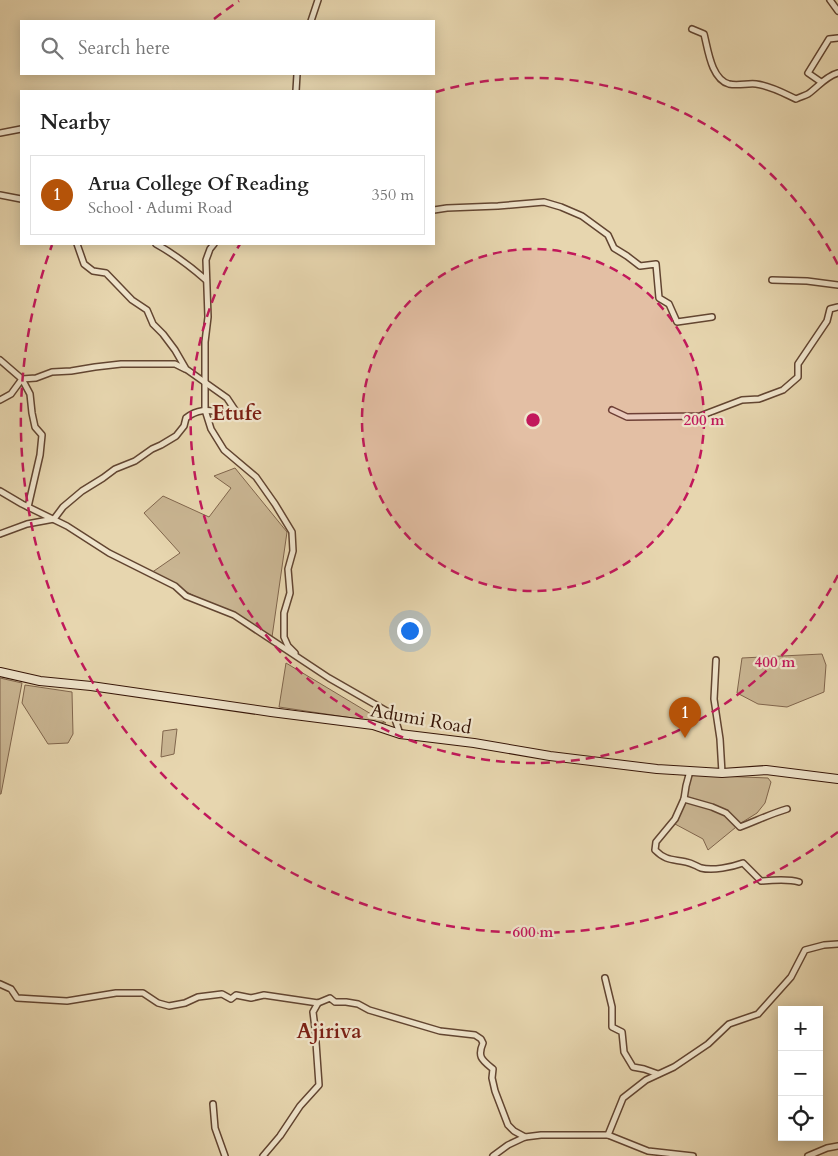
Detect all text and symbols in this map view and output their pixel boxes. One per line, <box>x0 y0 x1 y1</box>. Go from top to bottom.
search box <box>20 20 435 75</box>
icon: search <box>38 34 66 62</box>
text: Search here <box>78 35 170 61</box>
text: Nearby <box>40 108 111 137</box>
text: Arua College Of Reading <box>88 171 309 197</box>
text: 1 <box>53 184 61 206</box>
text: 350 m <box>372 184 414 206</box>
text: School · Adumi Road <box>88 197 232 219</box>
district label: Etufe <box>212 399 262 428</box>
text: 200 m <box>684 410 725 430</box>
centre of rings <box>524 411 542 429</box>
your location <box>397 618 423 644</box>
text: 400 m <box>755 652 796 672</box>
street label: Adumi Road <box>368 697 473 741</box>
pin: 1 <box>669 697 701 738</box>
text: 600 m <box>513 922 554 942</box>
map controls <box>778 1006 823 1141</box>
button: + <box>778 1006 823 1051</box>
district label: Ajiriva <box>296 1017 362 1046</box>
button: − <box>778 1051 823 1096</box>
button: locate <box>778 1096 823 1141</box>

